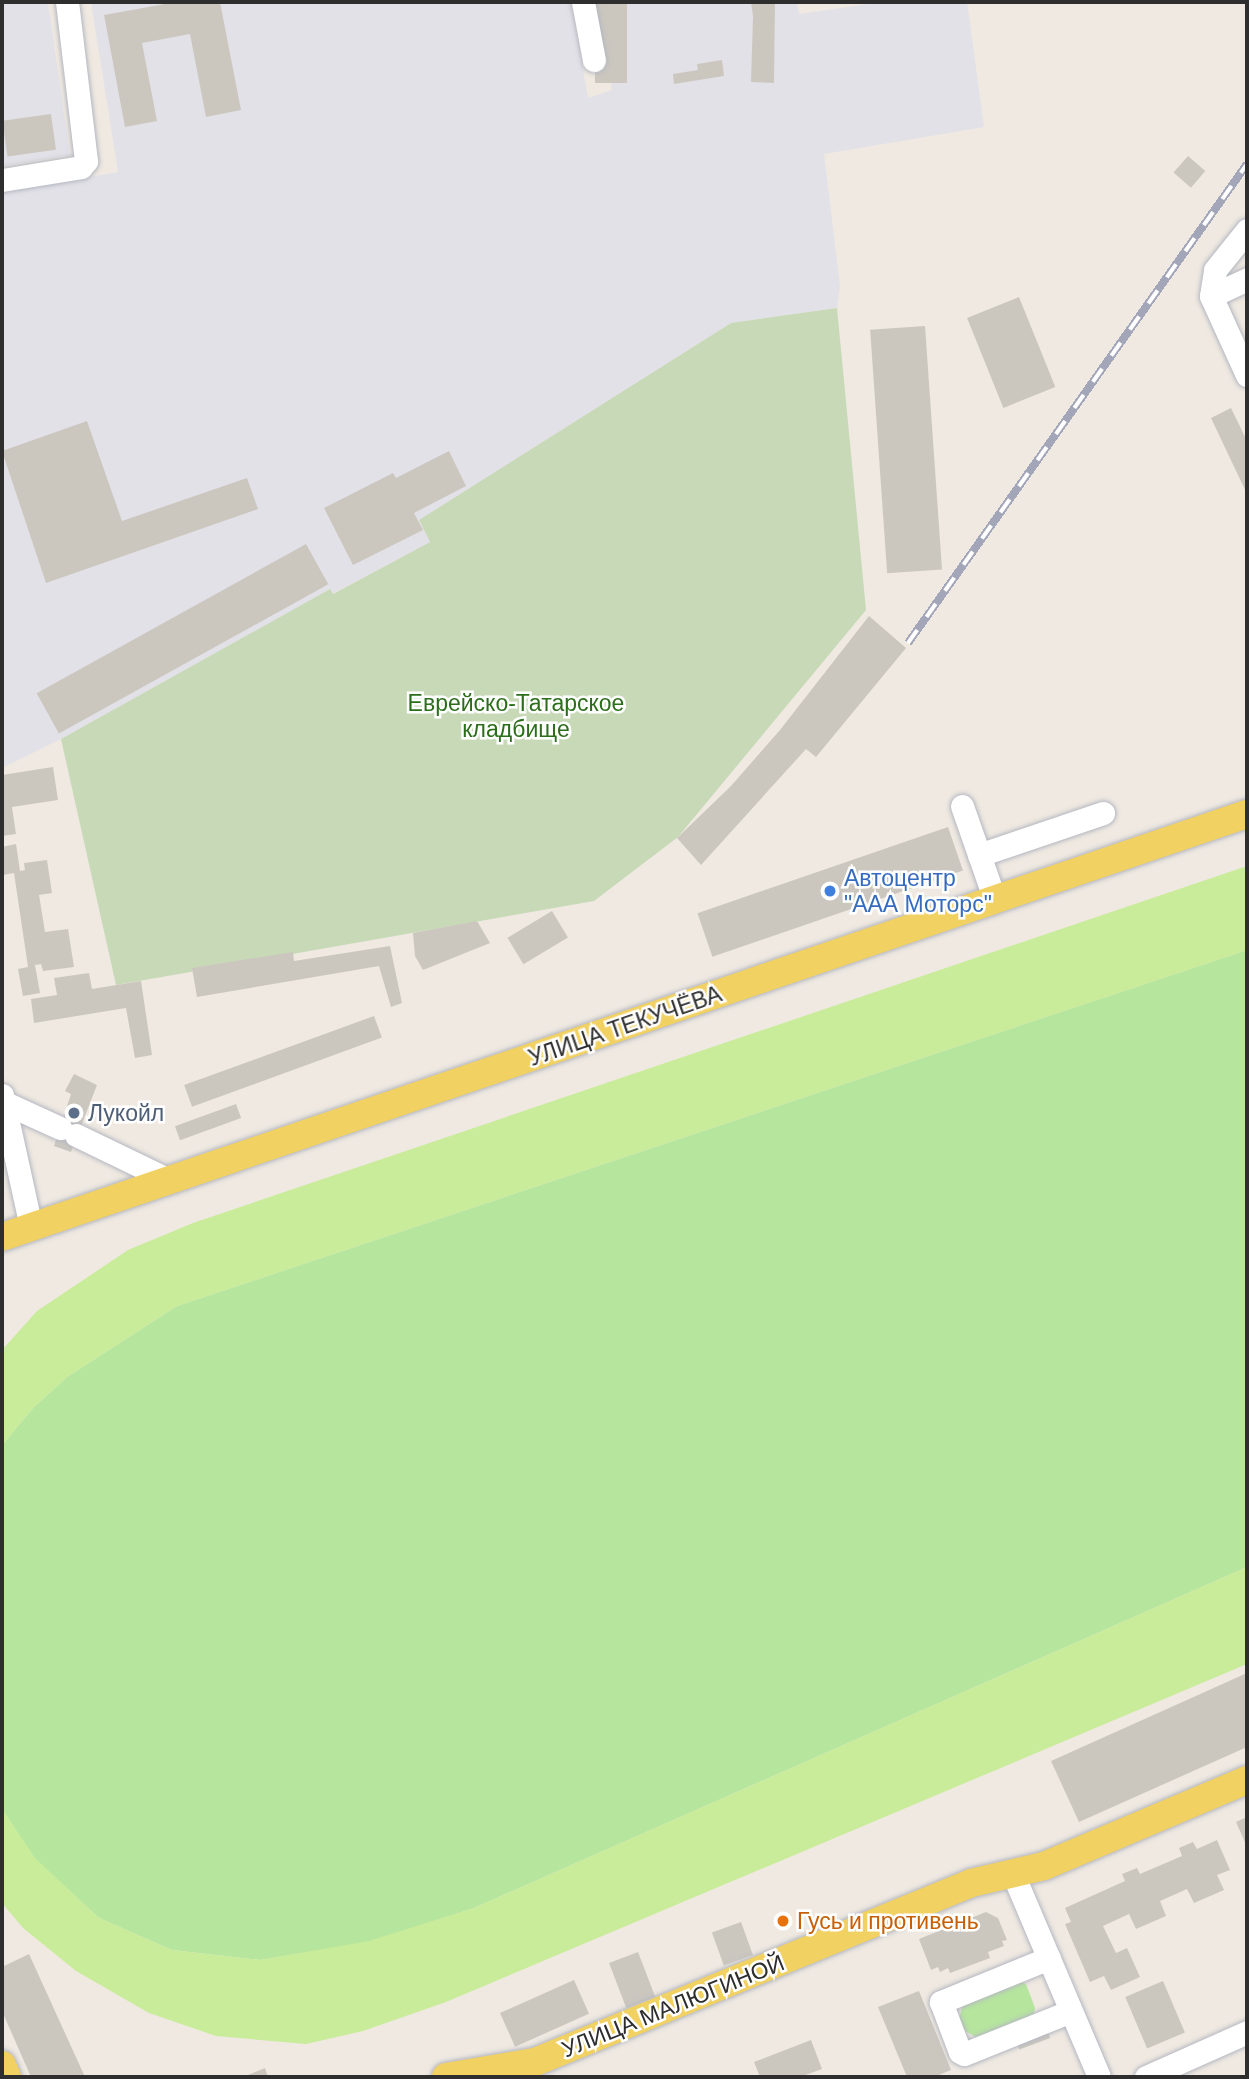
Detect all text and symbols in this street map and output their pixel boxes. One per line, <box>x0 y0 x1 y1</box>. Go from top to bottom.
park label: Еврейско-Татарское кладбище <box>408 689 624 743</box>
place label: Автоцентр "ААА Моторс" <box>844 864 992 918</box>
marker: Автоцентр "ААА Моторс" <box>822 883 838 899</box>
street label: УЛИЦА ТЕКУЧЁВА <box>525 980 725 1072</box>
place label: Лукойл <box>88 1099 164 1127</box>
marker: Лукойл <box>66 1105 82 1121</box>
place label: Гусь и противень <box>797 1907 979 1935</box>
marker: Гусь и противень <box>775 1913 791 1929</box>
street label: УЛИЦА МАЛЮГИНОЙ <box>558 1949 788 2063</box>

